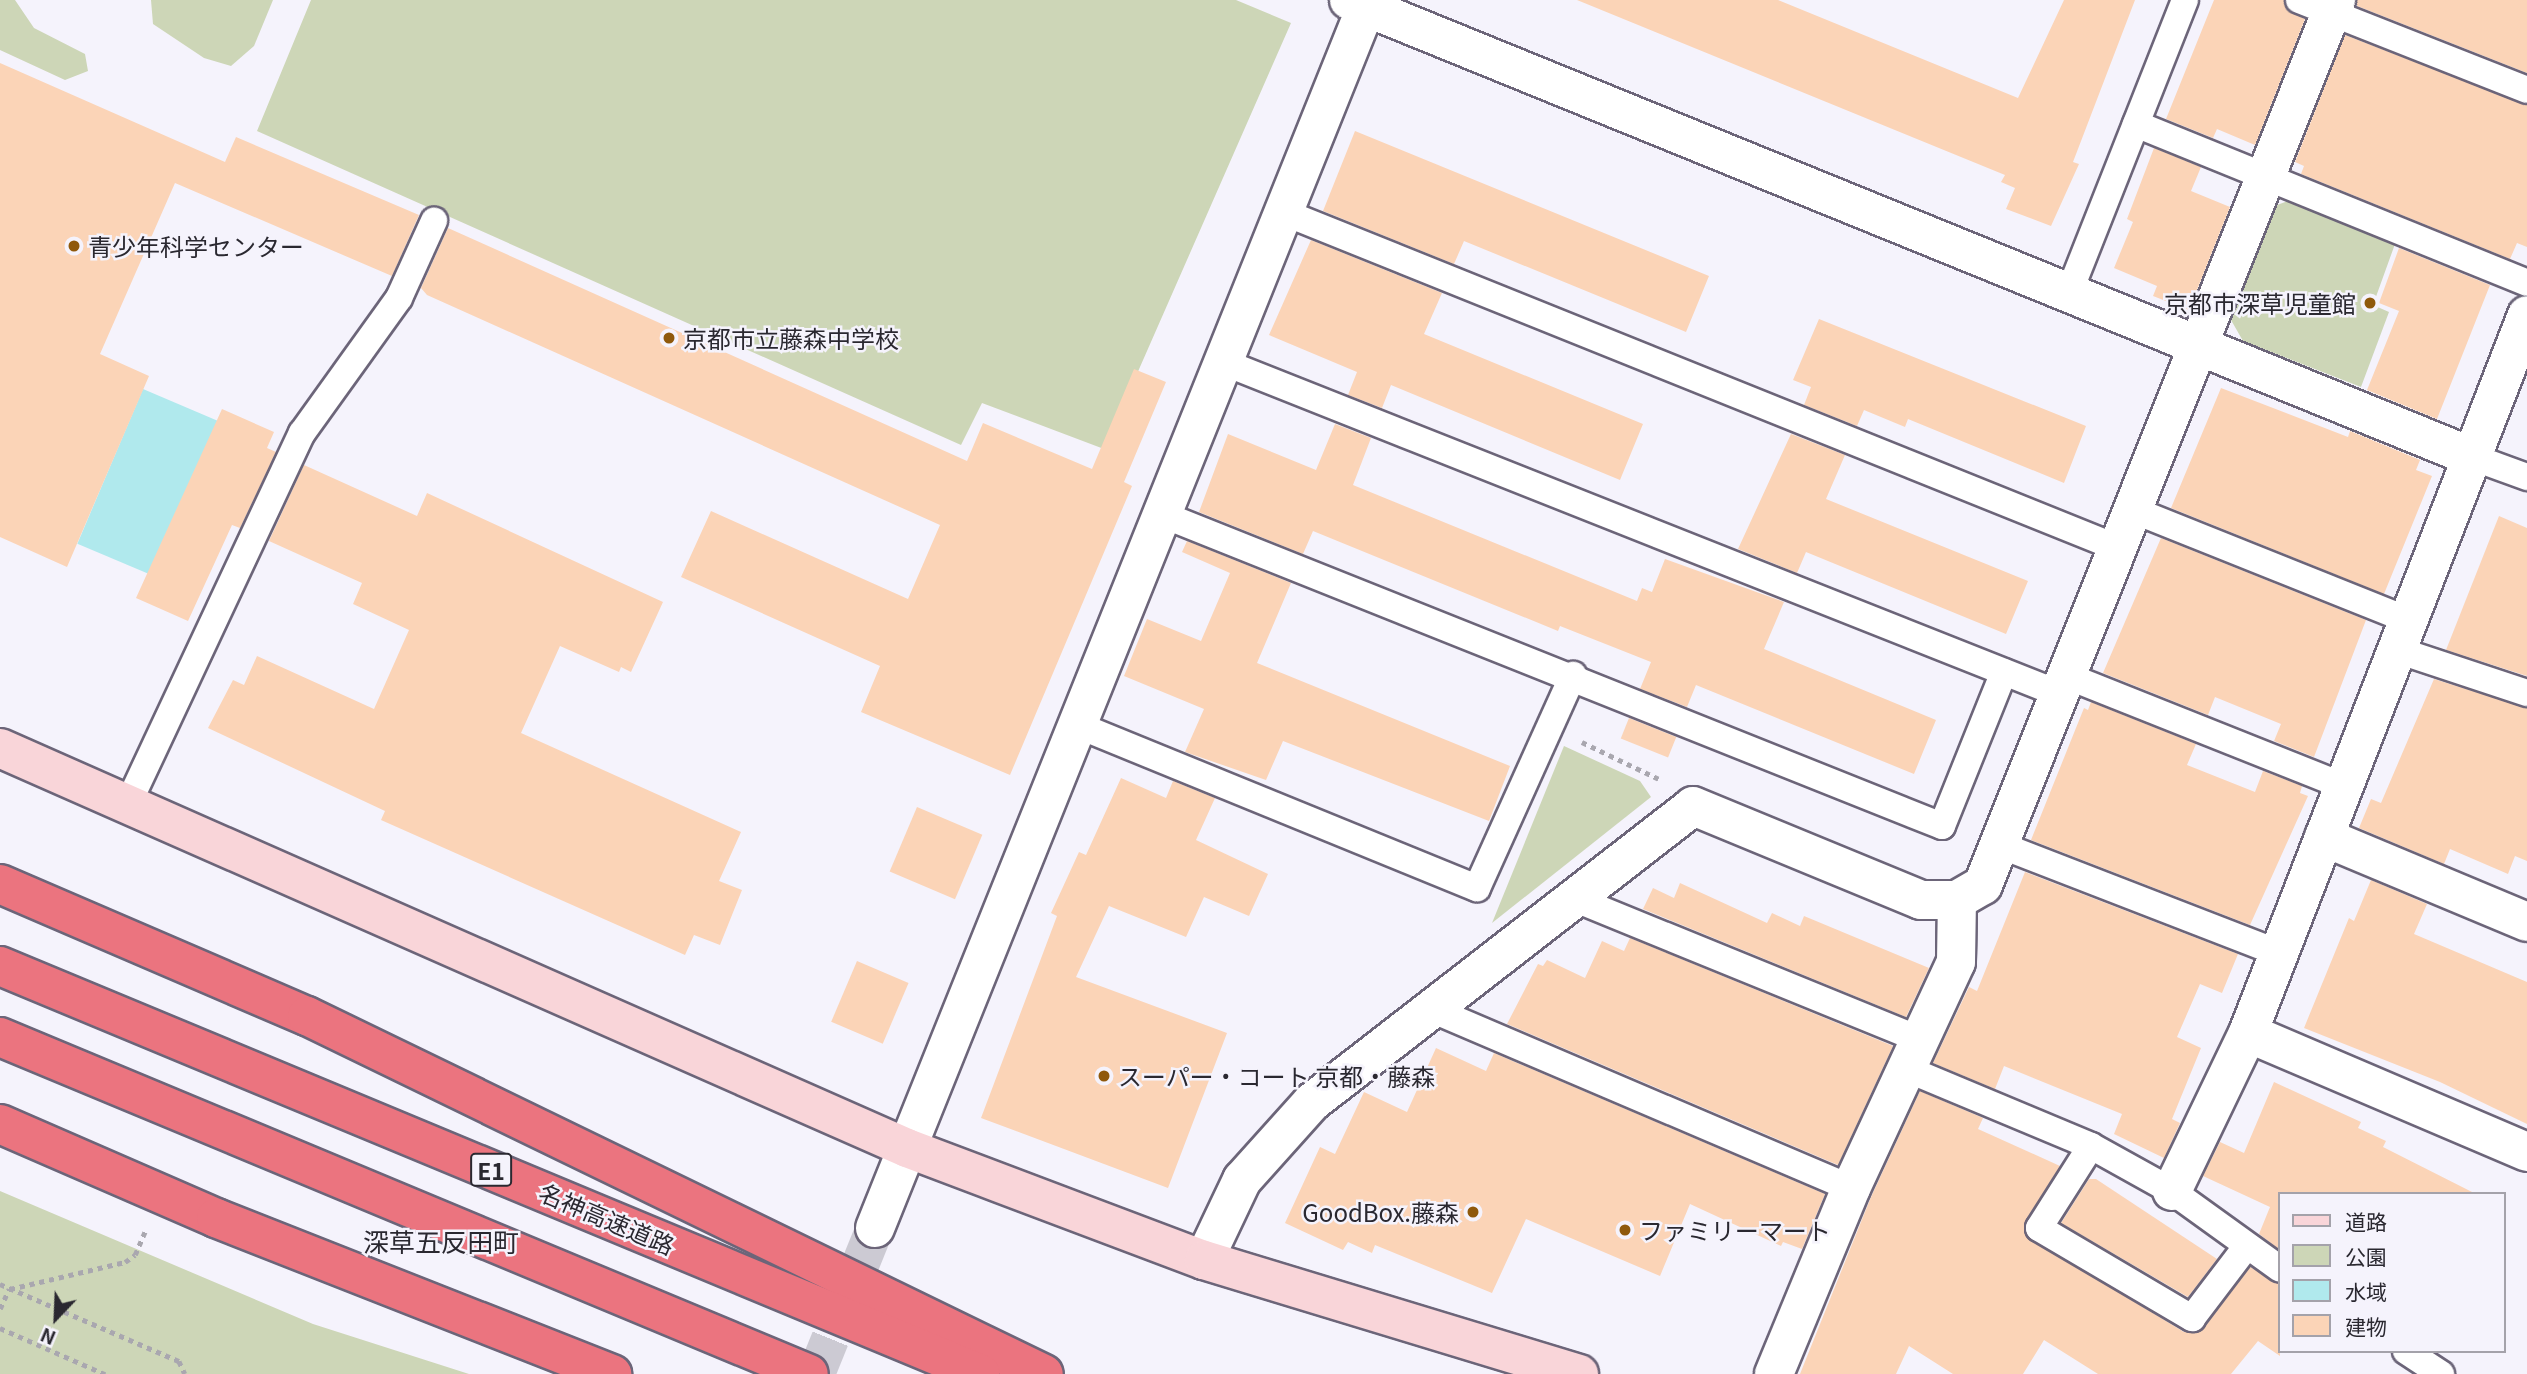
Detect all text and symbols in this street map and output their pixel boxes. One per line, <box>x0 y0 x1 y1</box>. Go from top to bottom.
place label: 青少年科学センター <box>88 232 304 260</box>
marker: 青少年科学センター <box>66 238 82 254</box>
place label: 京都市深草児童館 <box>2164 289 2356 317</box>
marker: 京都市深草児童館 <box>2362 295 2378 311</box>
place label: 京都市立藤森中学校 <box>683 324 899 352</box>
marker: 京都市立藤森中学校 <box>661 330 677 346</box>
place label: スーパー・コート 京都・藤森 <box>1118 1062 1435 1090</box>
marker: スーパー・コート 京都・藤森 <box>1096 1068 1112 1084</box>
road number: E1 <box>470 1150 512 1190</box>
street label: 名神高速道路 <box>535 1177 679 1259</box>
legend <box>2278 1192 2506 1353</box>
place label: GoodBox.藤森 <box>1302 1198 1459 1226</box>
marker: GoodBox.藤森 <box>1465 1204 1481 1220</box>
text: 道路 <box>2345 1206 2387 1236</box>
place label: ファミリーマート <box>1639 1216 1831 1244</box>
marker: ファミリーマート <box>1617 1222 1633 1238</box>
district label: 深草五反田町 <box>363 1225 519 1257</box>
text: 公園 <box>2345 1241 2387 1271</box>
text: 水域 <box>2345 1276 2387 1306</box>
north arrow <box>21 1283 91 1353</box>
text: 建物 <box>2345 1311 2387 1341</box>
text: N <box>36 1323 59 1353</box>

